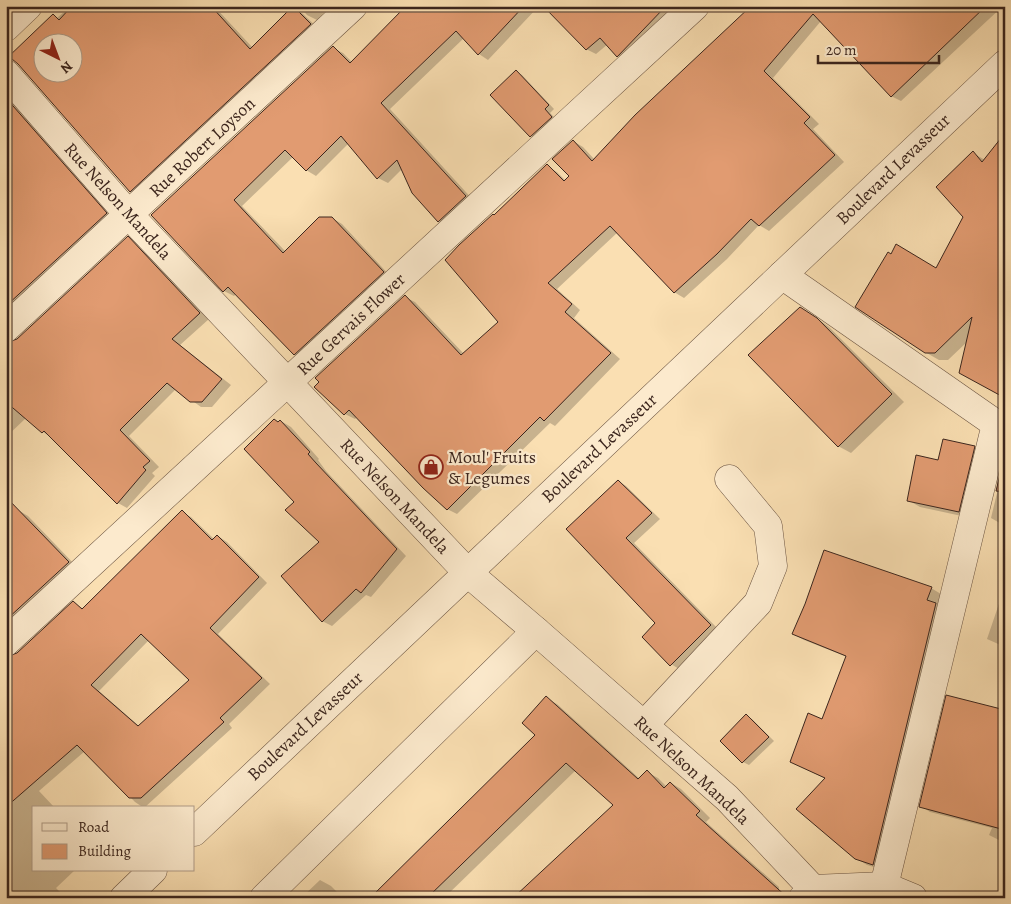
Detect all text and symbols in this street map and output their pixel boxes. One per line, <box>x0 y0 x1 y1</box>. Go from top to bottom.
north arrow <box>32 32 82 82</box>
scale bar <box>818 32 940 64</box>
text: 20 m <box>826 40 857 60</box>
text: N <box>56 57 77 78</box>
street label: Rue Robert Loyson <box>144 92 260 202</box>
street label: Boulevard Levasseur <box>831 108 955 230</box>
street label: Rue Nelson Mandela <box>59 137 178 265</box>
street label: Rue Gervais Flower <box>292 267 411 381</box>
street label: Boulevard Levasseur <box>536 388 662 508</box>
street label: Rue Nelson Mandela <box>335 433 455 560</box>
place label: Moul' Fruits & Legumes <box>448 445 536 490</box>
shop icon: Moul' Fruits & Legumes <box>418 454 444 480</box>
street label: Boulevard Levasseur <box>242 666 368 786</box>
street label: Rue Nelson Mandela <box>629 710 756 830</box>
legend <box>32 806 195 872</box>
text: Road <box>78 817 110 837</box>
text: Building <box>78 841 131 861</box>

